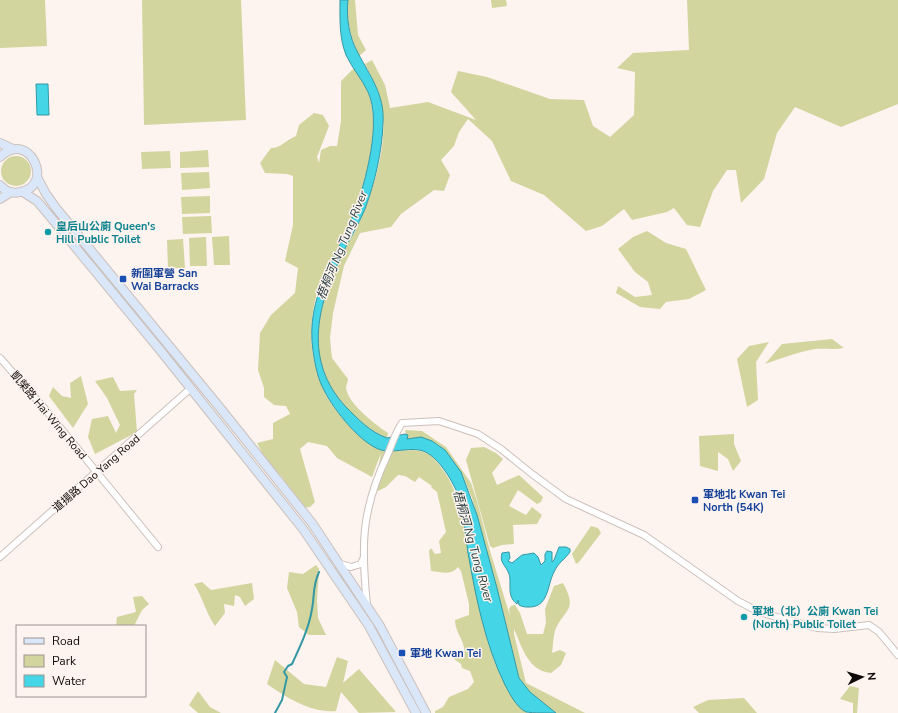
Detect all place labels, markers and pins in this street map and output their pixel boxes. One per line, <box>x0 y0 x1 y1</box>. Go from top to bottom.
place label: 皇后山公廁 Queen's Hill Public Toilet <box>56 219 155 247</box>
marker: 皇后山公廁 Queen's Hill Public Toilet <box>43 227 53 237</box>
place label: 新圍軍營 San Wai Barracks <box>131 266 199 294</box>
marker: 新圍軍營 San Wai Barracks <box>118 274 128 284</box>
place label: 軍地北 Kwan Tei North (54K) <box>703 487 786 515</box>
marker: 軍地北 Kwan Tei North (54K) <box>690 495 700 505</box>
place label: 軍地（北）公廁 Kwan Tei (North) Public Toilet <box>752 604 879 632</box>
marker: 軍地（北）公廁 Kwan Tei (North) Public Toilet <box>739 612 749 622</box>
place label: 軍地 Kwan Tei <box>410 646 482 661</box>
marker: 軍地 Kwan Tei <box>397 648 407 658</box>

